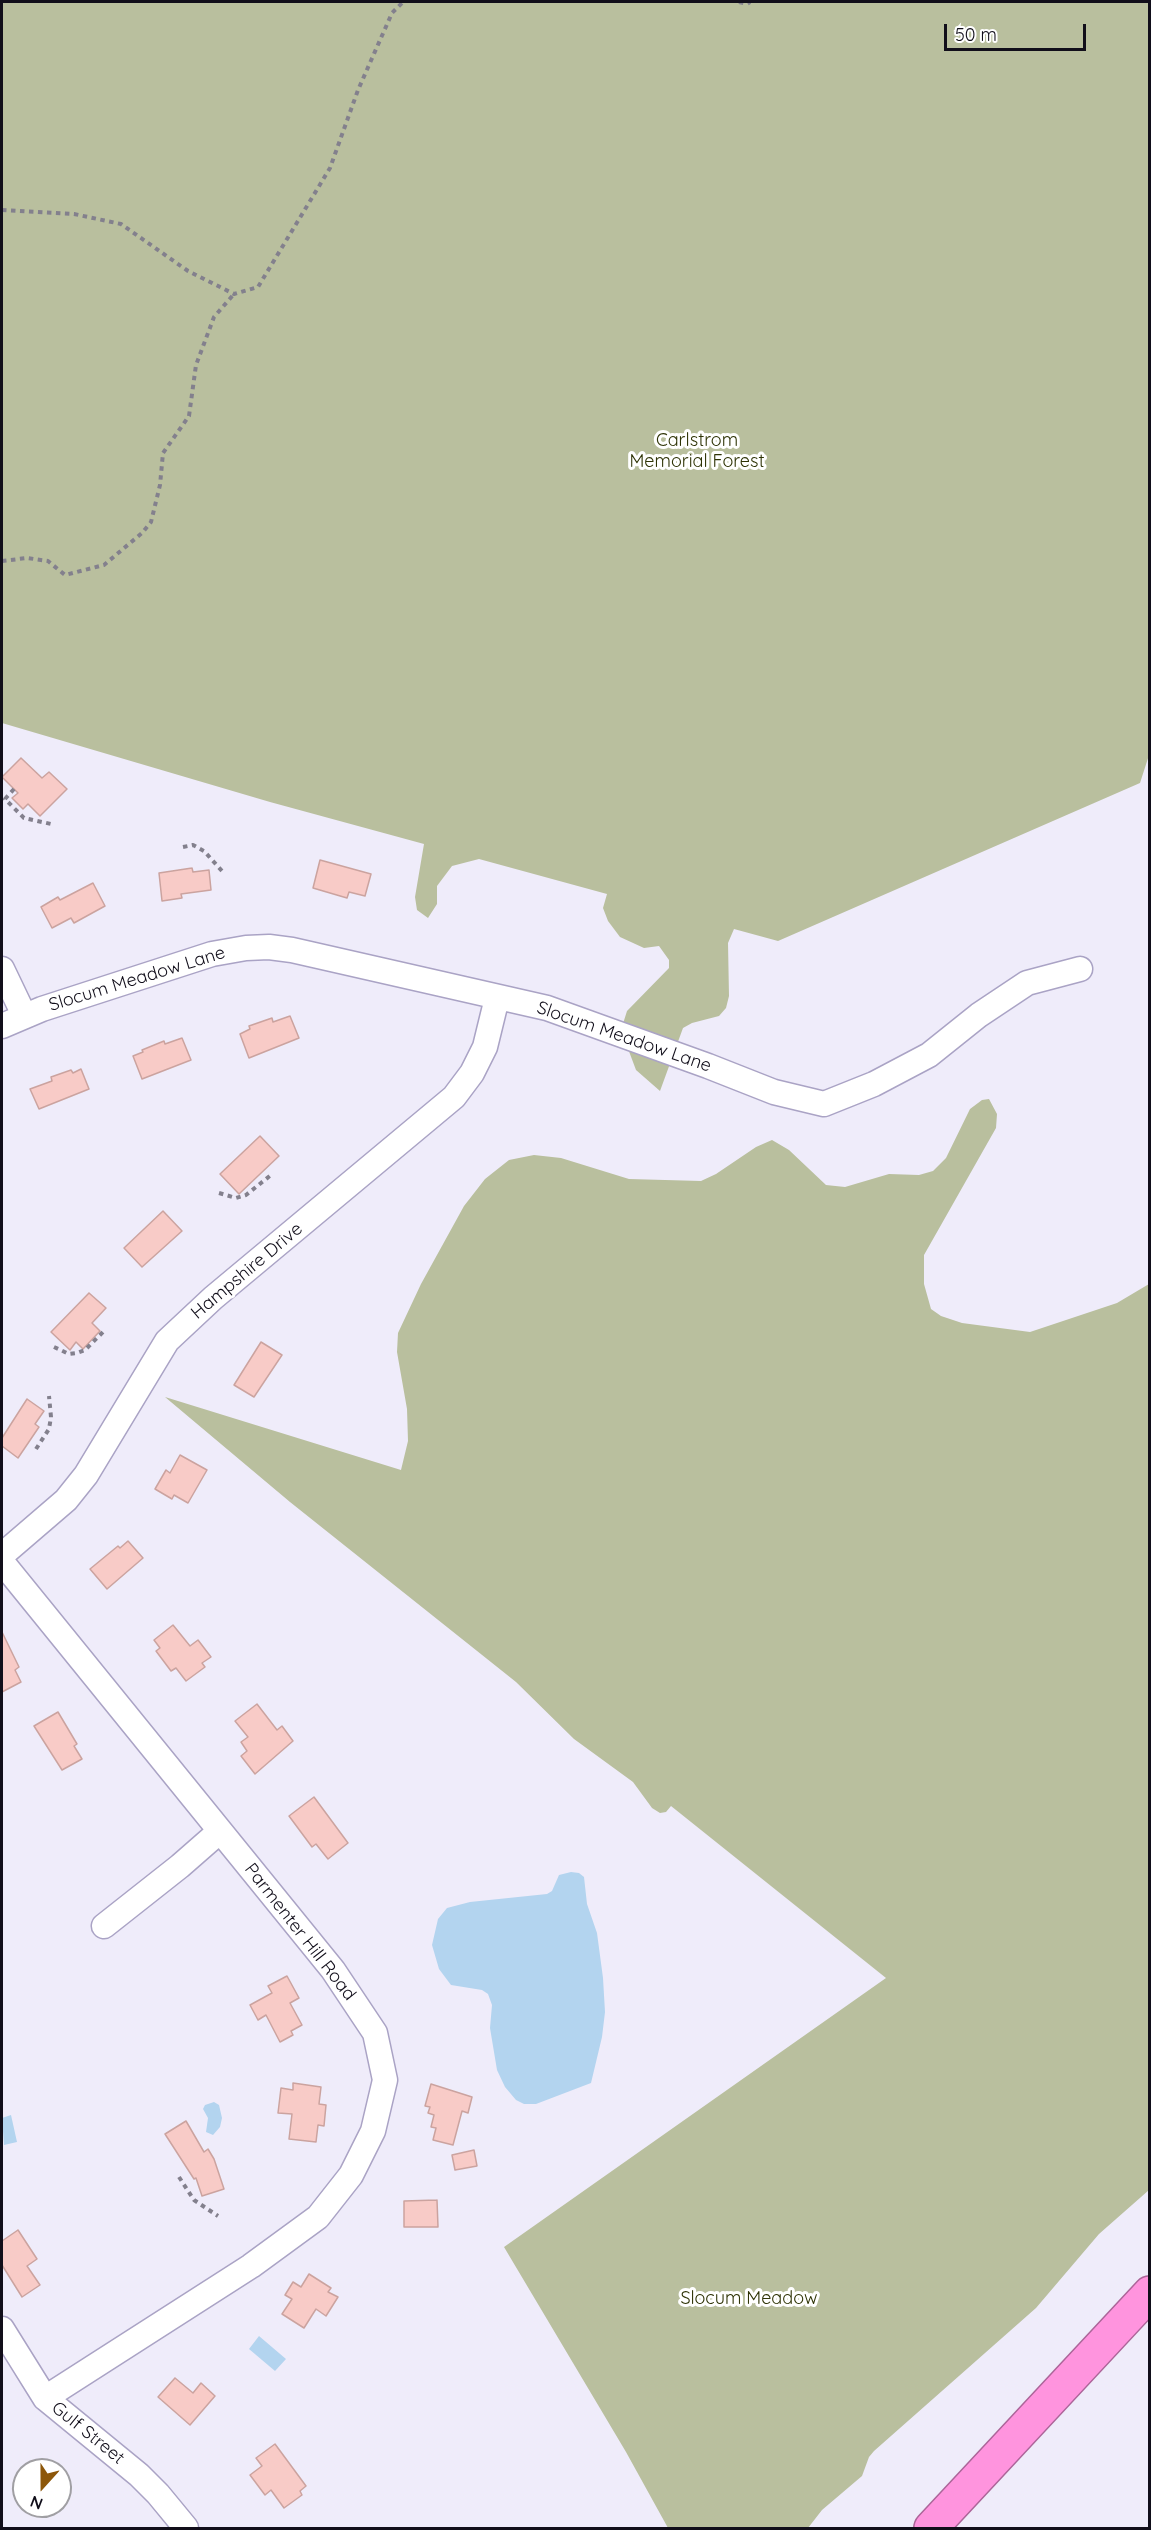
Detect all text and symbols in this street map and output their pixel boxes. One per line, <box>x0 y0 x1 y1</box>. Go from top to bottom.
scale bar <box>947 12 1090 50</box>
text: 50 m <box>955 23 997 46</box>
park label: Carlstrom Memorial Forest <box>629 430 765 472</box>
street label: Slocum Meadow Lane <box>46 942 228 1016</box>
street label: Slocum Meadow Lane <box>534 997 714 1077</box>
street label: Hampshire Drive <box>187 1218 307 1324</box>
street label: Parmenter Hill Road <box>240 1859 360 2005</box>
park label: Slocum Meadow <box>680 2288 818 2310</box>
street label: Gulf Street <box>47 2397 129 2469</box>
north arrow <box>12 2458 72 2518</box>
text: N <box>27 2491 45 2514</box>

